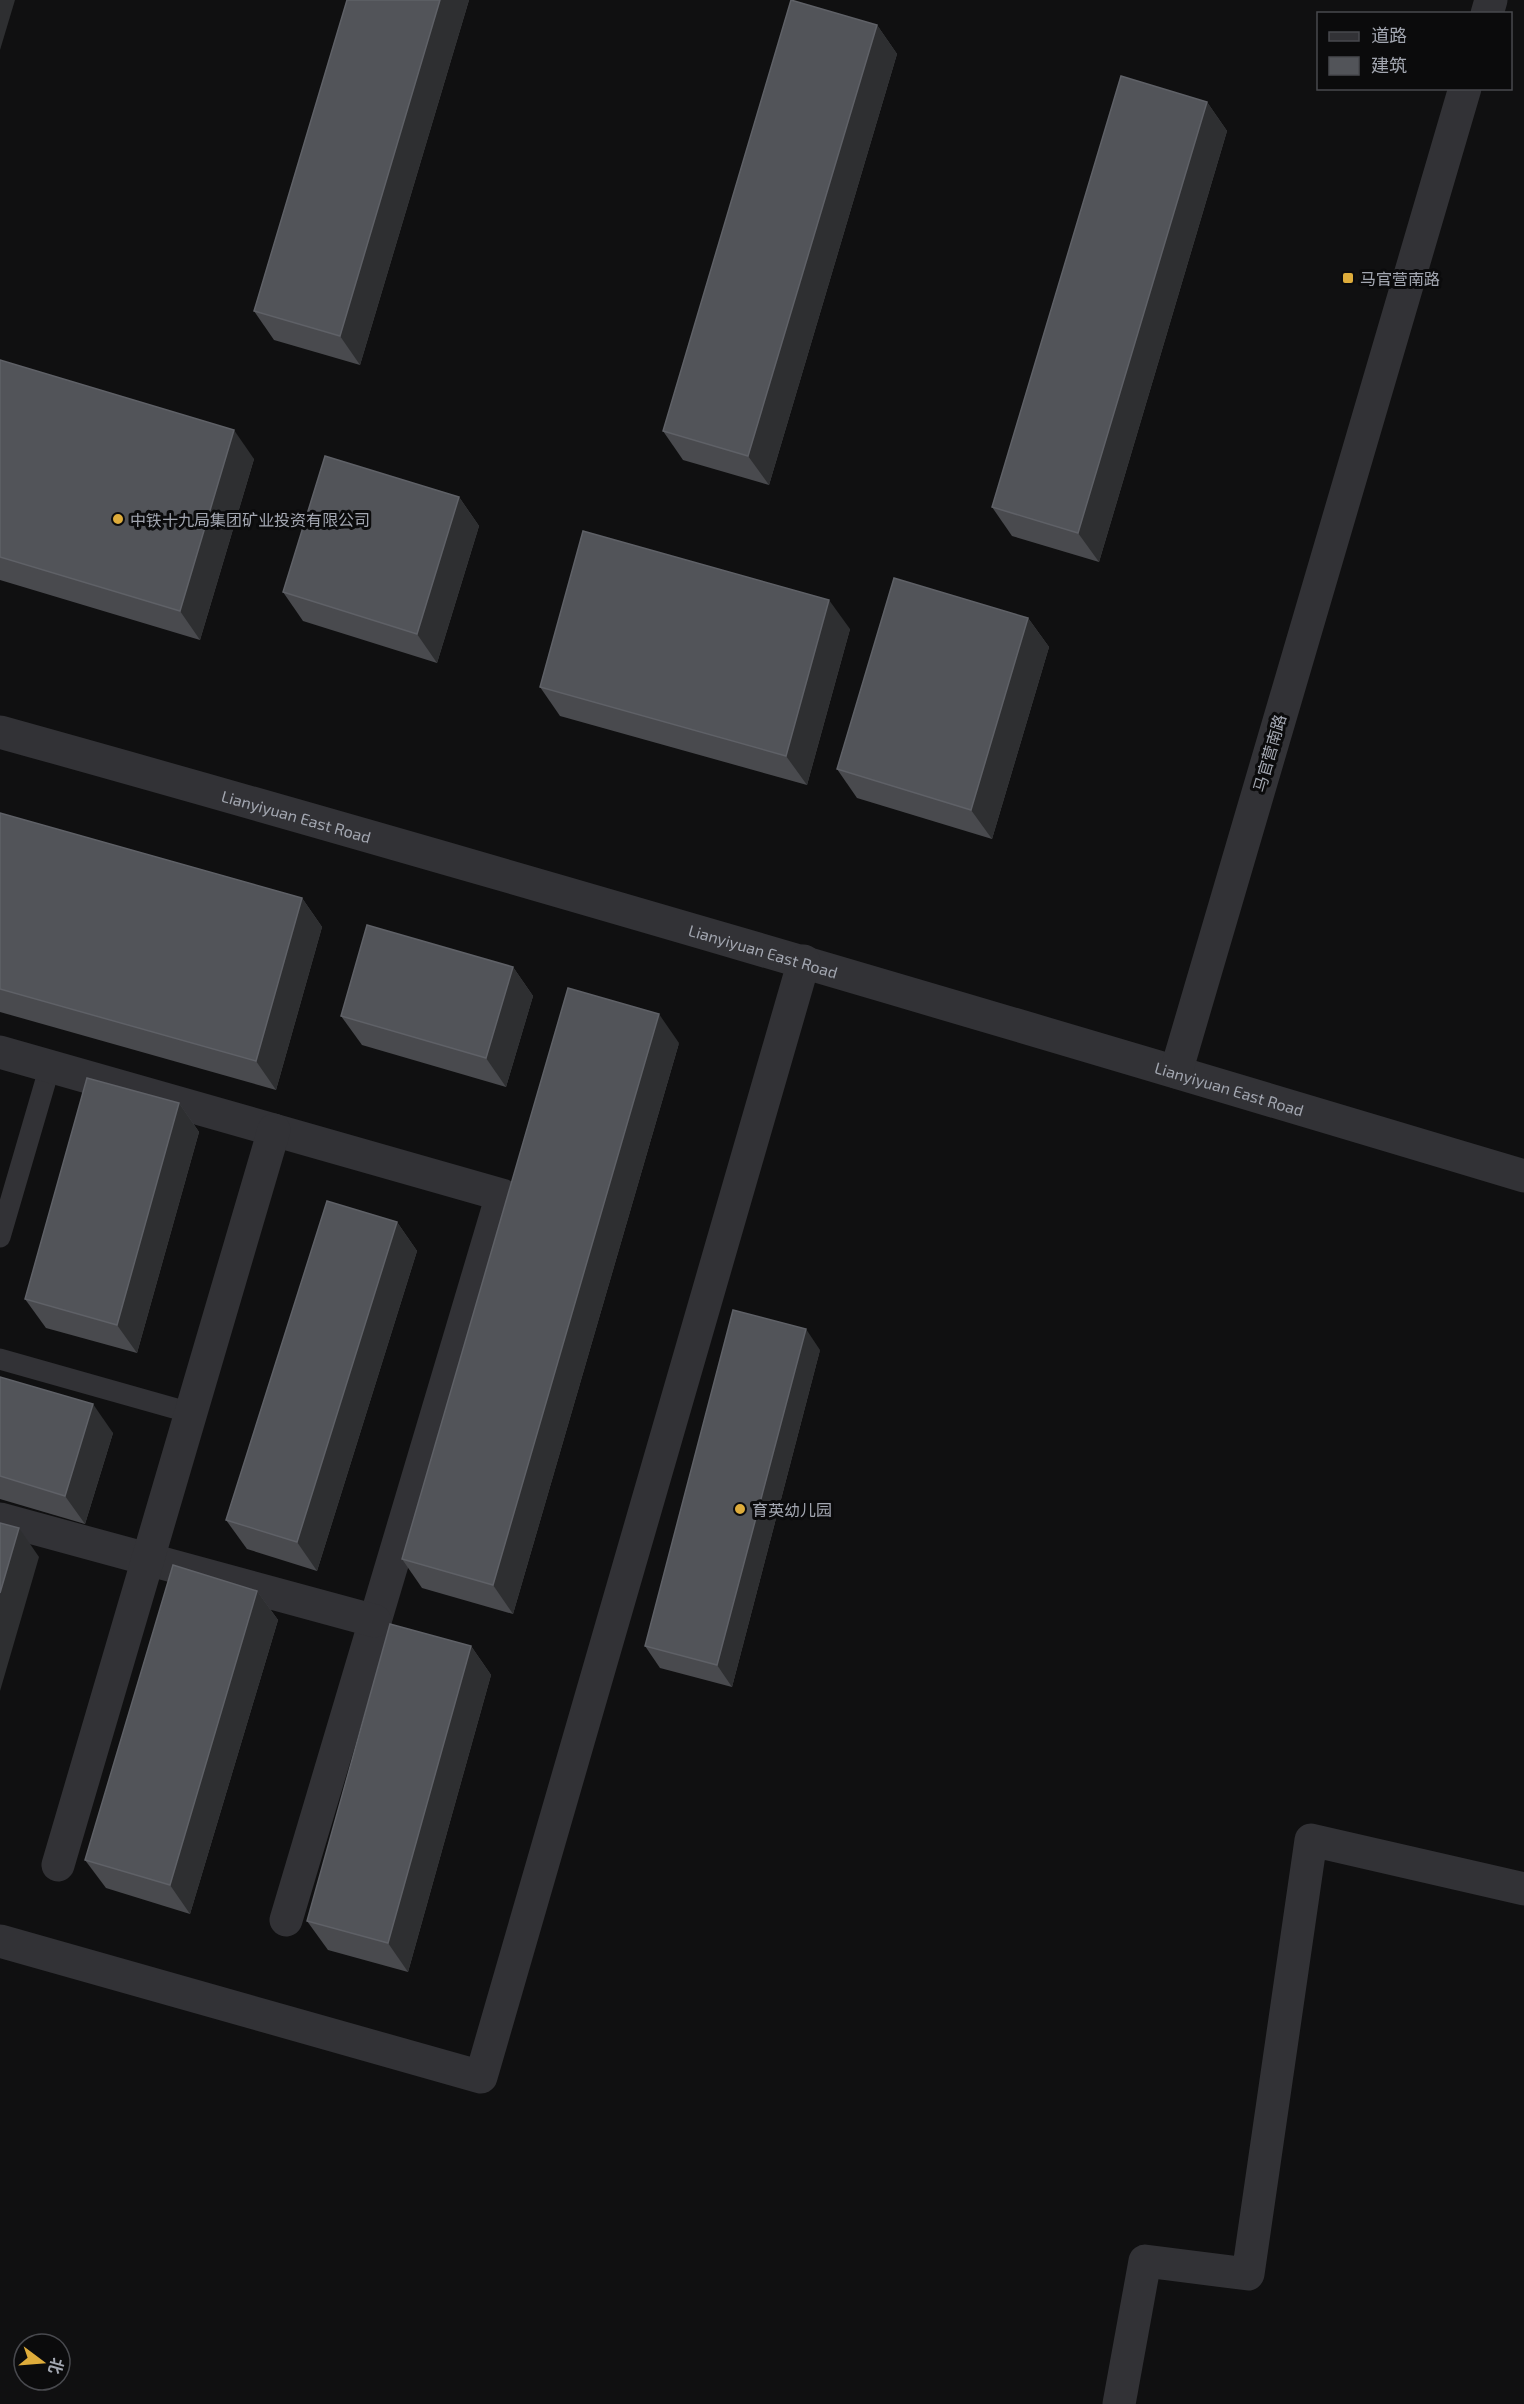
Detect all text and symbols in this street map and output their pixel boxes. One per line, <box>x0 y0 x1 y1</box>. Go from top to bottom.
legend <box>1317 12 1512 90</box>
text: 道路 <box>1371 24 1407 46</box>
text: 建筑 <box>1371 54 1407 76</box>
place label: 马官营南路 <box>1360 269 1440 288</box>
marker: 马官营南路 <box>1341 271 1355 285</box>
place label: 中铁十九局集团矿业投资有限公司 <box>130 510 370 529</box>
marker: 中铁十九局集团矿业投资有限公司 <box>111 512 125 526</box>
street label: 马官营南路 <box>1249 712 1289 794</box>
street label: Lianyiyuan East Road <box>220 785 373 846</box>
street label: Lianyiyuan East Road <box>687 920 840 981</box>
street label: Lianyiyuan East Road <box>1153 1057 1306 1119</box>
place label: 育英幼儿园 <box>752 1500 832 1519</box>
marker: 育英幼儿园 <box>733 1502 747 1516</box>
north arrow <box>12 2332 72 2392</box>
text: 北 <box>46 2356 68 2377</box>

